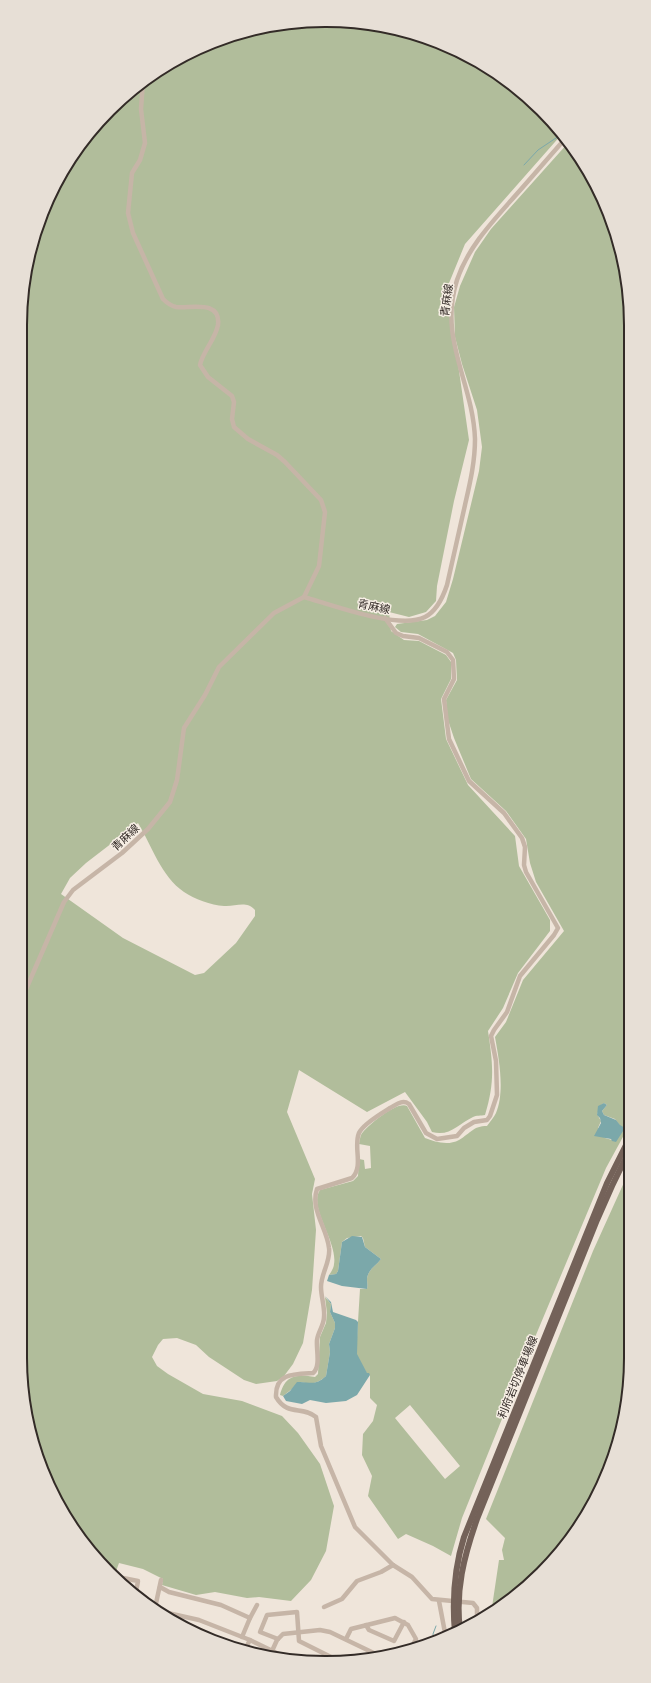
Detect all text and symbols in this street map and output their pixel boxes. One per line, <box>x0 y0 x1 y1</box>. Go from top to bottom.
street label: 青麻線 <box>437 283 455 317</box>
street label: 青麻線 <box>357 596 391 616</box>
street label: 青麻線 <box>108 821 142 853</box>
street label: 利府岩切停車場線 <box>494 1334 540 1420</box>

